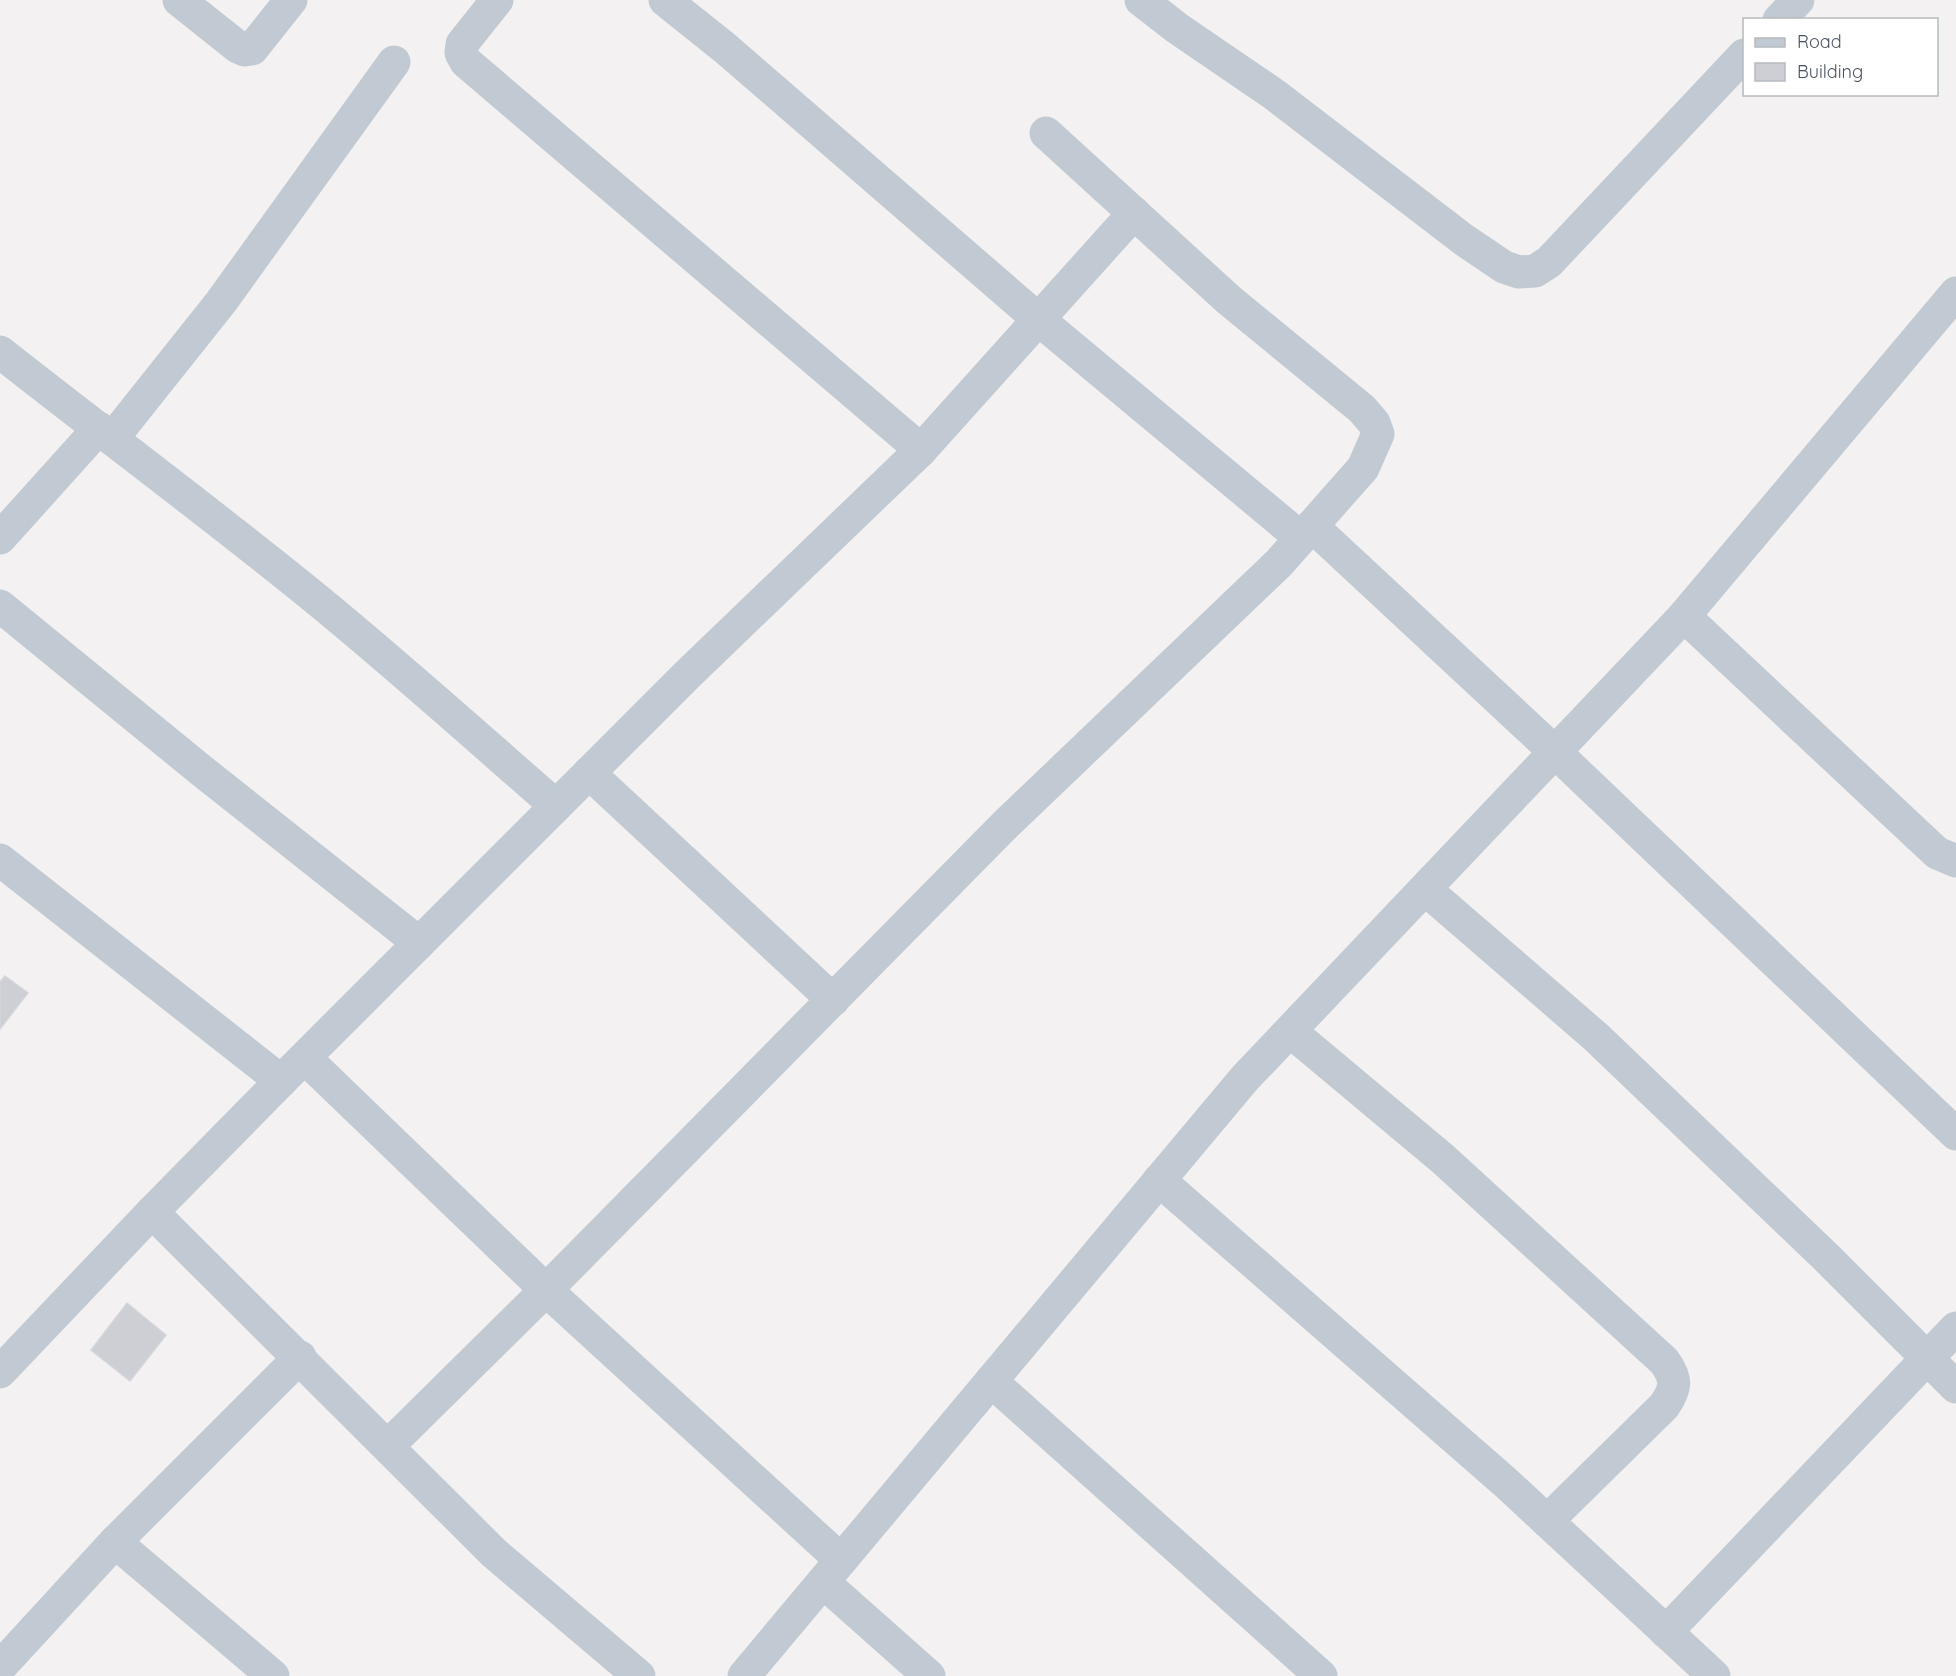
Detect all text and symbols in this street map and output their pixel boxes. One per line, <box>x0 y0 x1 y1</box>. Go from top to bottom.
legend <box>1743 18 1938 96</box>
text: Road <box>1797 30 1842 53</box>
text: Building <box>1797 60 1863 83</box>

